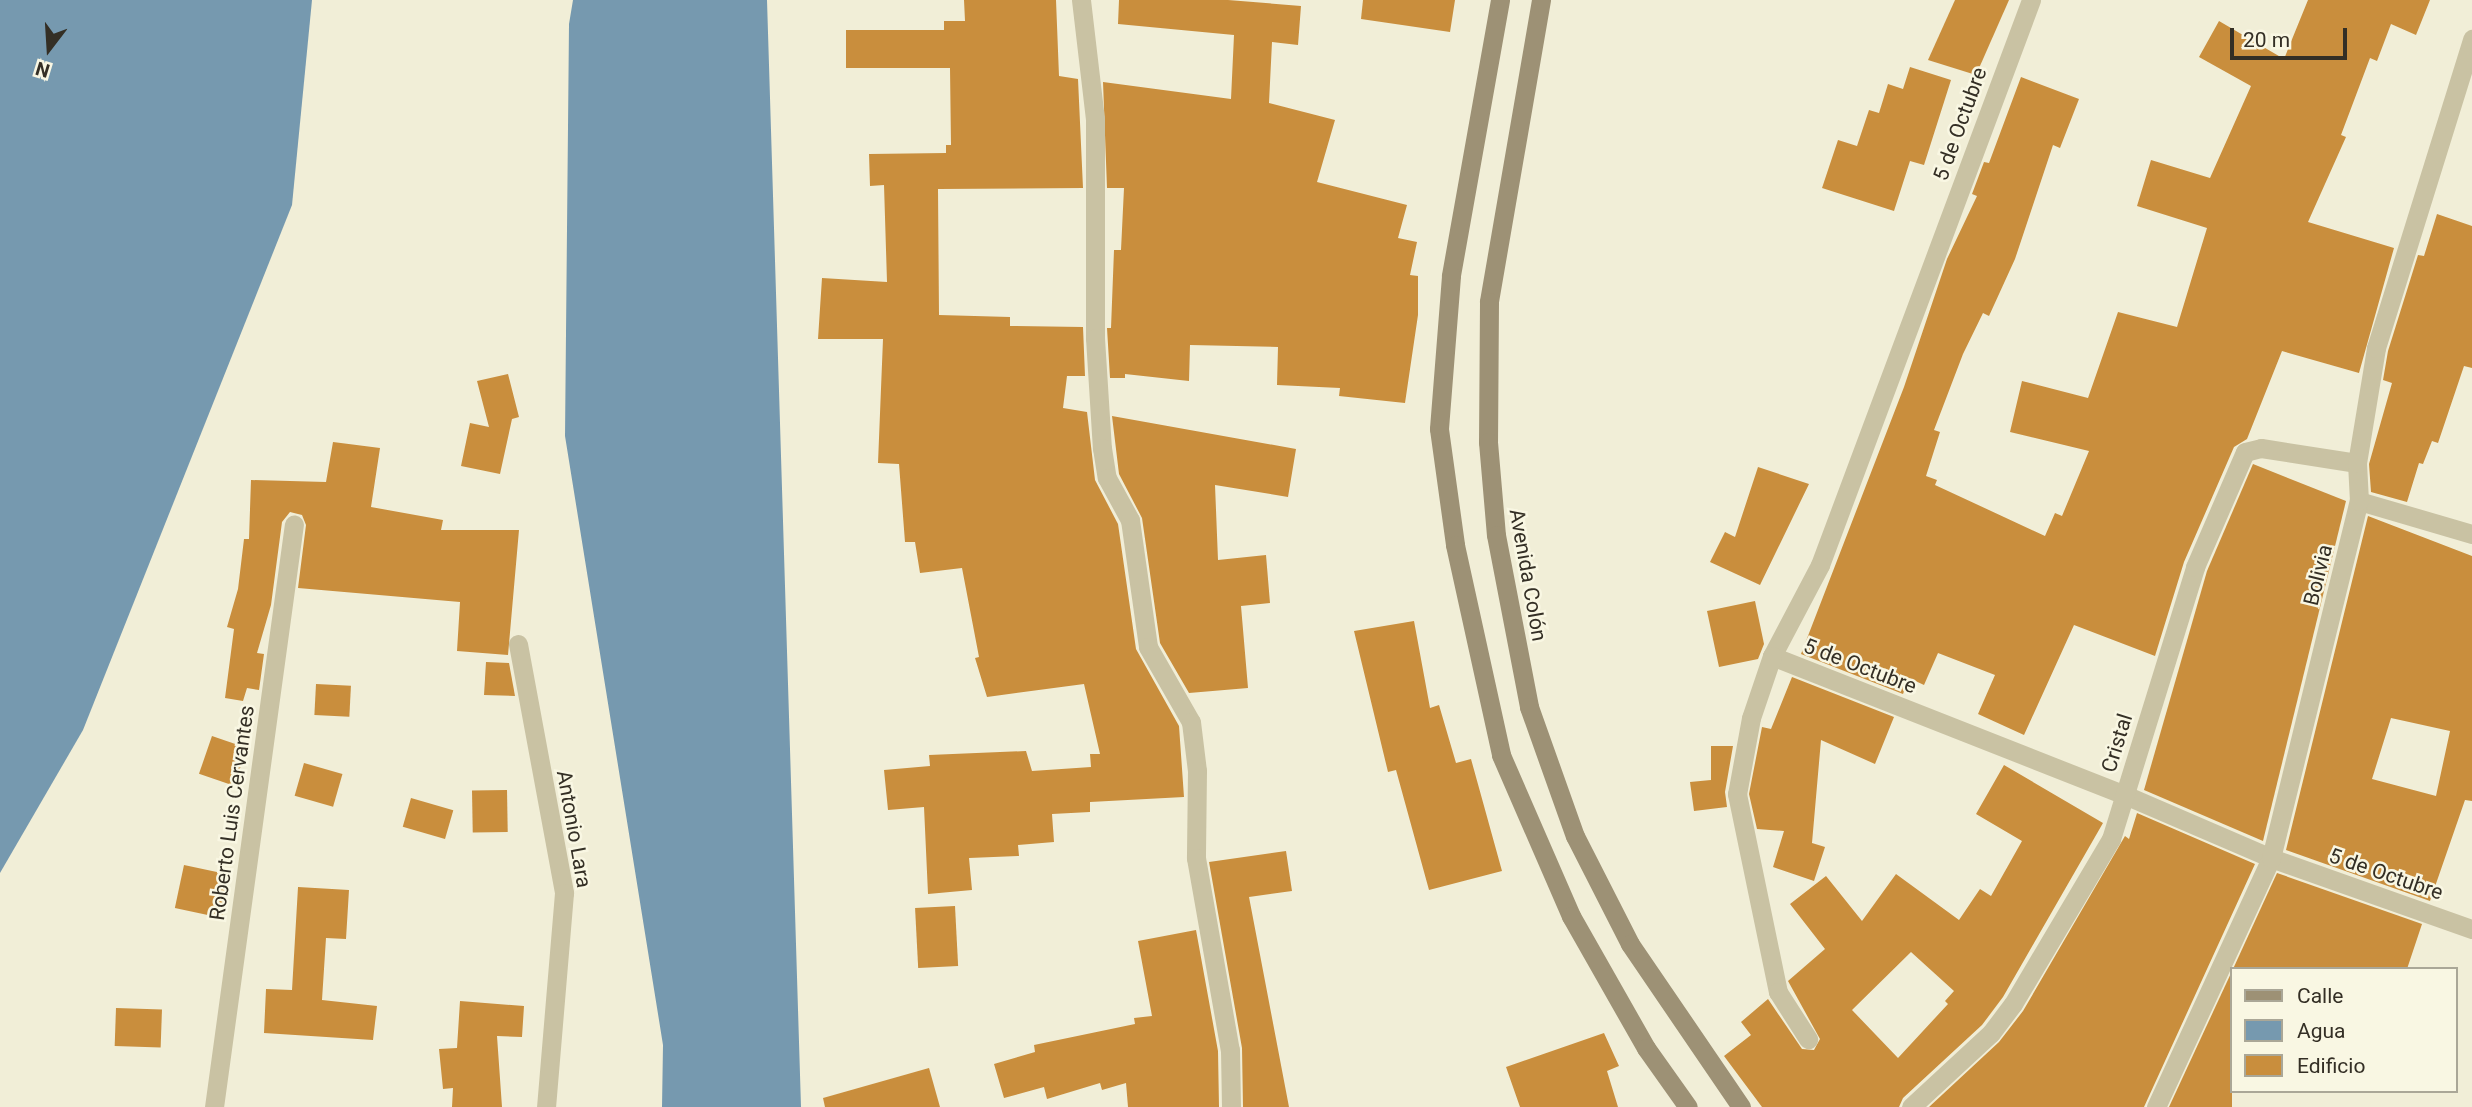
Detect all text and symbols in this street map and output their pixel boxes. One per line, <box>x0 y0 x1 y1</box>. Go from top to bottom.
north arrow <box>14 14 84 84</box>
scale bar <box>2234 14 2351 58</box>
text: 20 m <box>2243 28 2290 52</box>
text: N <box>33 57 52 83</box>
street label: 5 de Octubre <box>1928 64 1992 184</box>
street label: Avenida Colón <box>1504 507 1552 643</box>
street label: Bolivia <box>2298 542 2338 608</box>
street label: 5 de Octubre <box>1800 633 1920 699</box>
street label: Roberto Luis Cervantes <box>204 704 260 922</box>
street label: Cristal <box>2096 711 2138 775</box>
street label: Antonio Lara <box>551 768 597 890</box>
street label: 5 de Octubre <box>2326 843 2446 905</box>
legend <box>2230 967 2458 1093</box>
text: Calle <box>2297 984 2343 1008</box>
text: Agua <box>2297 1019 2346 1043</box>
text: Edificio <box>2297 1054 2365 1078</box>

